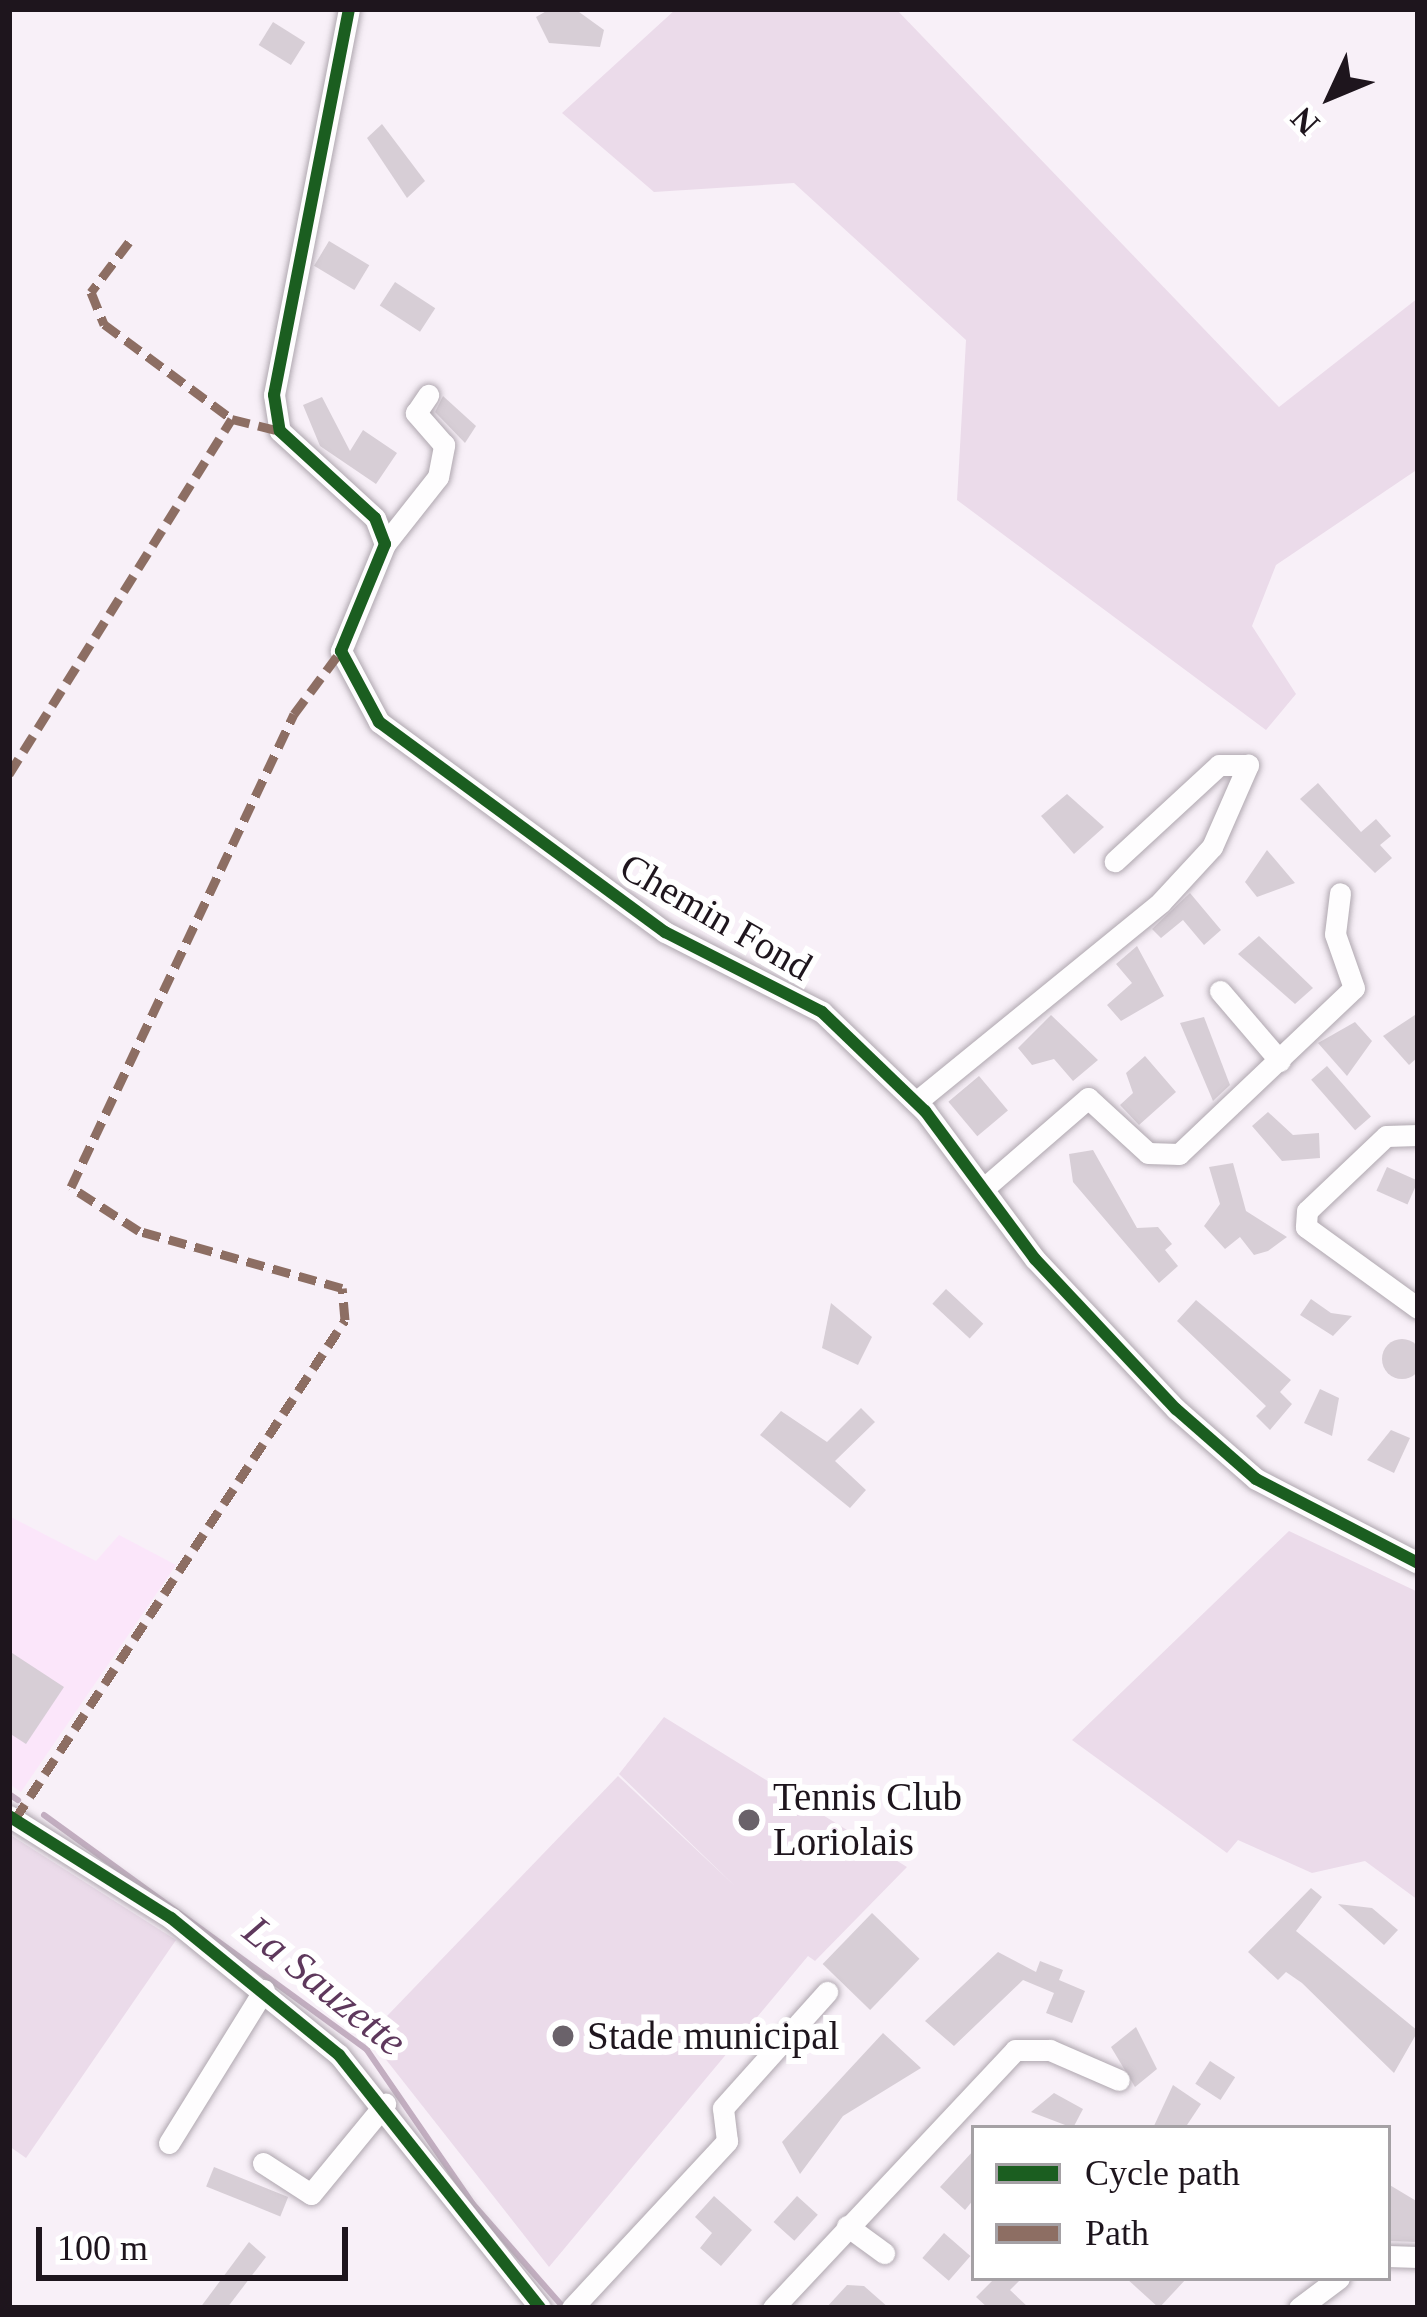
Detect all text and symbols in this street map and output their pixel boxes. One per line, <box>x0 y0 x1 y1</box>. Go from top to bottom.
north arrow <box>1271 36 1391 156</box>
text: N <box>1284 100 1326 142</box>
street label: Chemin Fond <box>612 843 820 991</box>
place label: Tennis Club Loriolais <box>773 1775 962 1866</box>
marker: Tennis Club Loriolais <box>736 1807 762 1833</box>
water label: La Sauzette <box>233 1905 417 2067</box>
place label: Stade municipal <box>587 2013 839 2059</box>
marker: Stade municipal <box>550 2023 576 2049</box>
legend <box>971 2125 1391 2281</box>
text: Cycle path <box>1085 2153 1240 2193</box>
scale bar <box>42 2203 354 2277</box>
text: Path <box>1085 2213 1149 2253</box>
text: 100 m <box>57 2228 148 2268</box>

